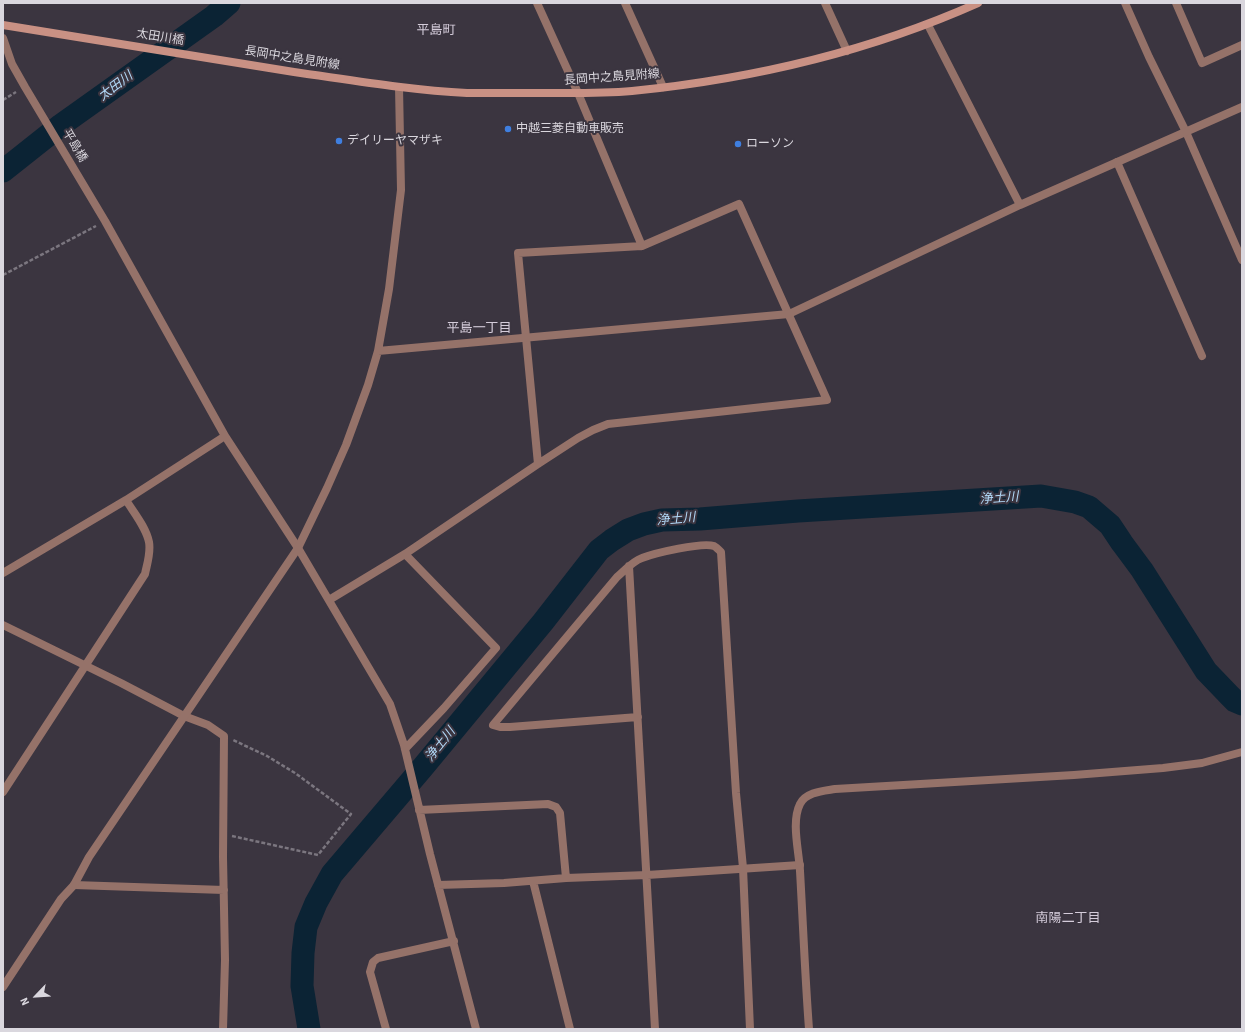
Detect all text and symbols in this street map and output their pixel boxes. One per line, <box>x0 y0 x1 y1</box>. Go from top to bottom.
district label: 平島町 <box>417 23 455 39</box>
street label: 太田川橋 <box>135 27 185 49</box>
street label: 長岡中之島見附線 <box>243 44 341 74</box>
street label: 長岡中之島見附線 <box>564 67 660 89</box>
water label: 太田川 <box>96 69 136 105</box>
place label: 中越三菱自動車販売 <box>516 122 624 136</box>
marker: 中越三菱自動車販売 <box>503 124 513 134</box>
street label: 平島橋 <box>59 127 89 165</box>
place label: デイリーヤマザキ <box>347 134 443 148</box>
marker: デイリーヤマザキ <box>334 136 344 146</box>
place label: ローソン <box>746 137 794 151</box>
marker: ローソン <box>733 139 743 149</box>
district label: 平島一丁目 <box>447 321 511 337</box>
water label: 浄土川 <box>979 490 1019 508</box>
water label: 浄土川 <box>656 511 696 529</box>
water label: 浄土川 <box>423 725 459 765</box>
district label: 南陽二丁目 <box>1036 911 1100 927</box>
north arrow <box>16 976 56 1016</box>
text: N <box>16 995 33 1008</box>

